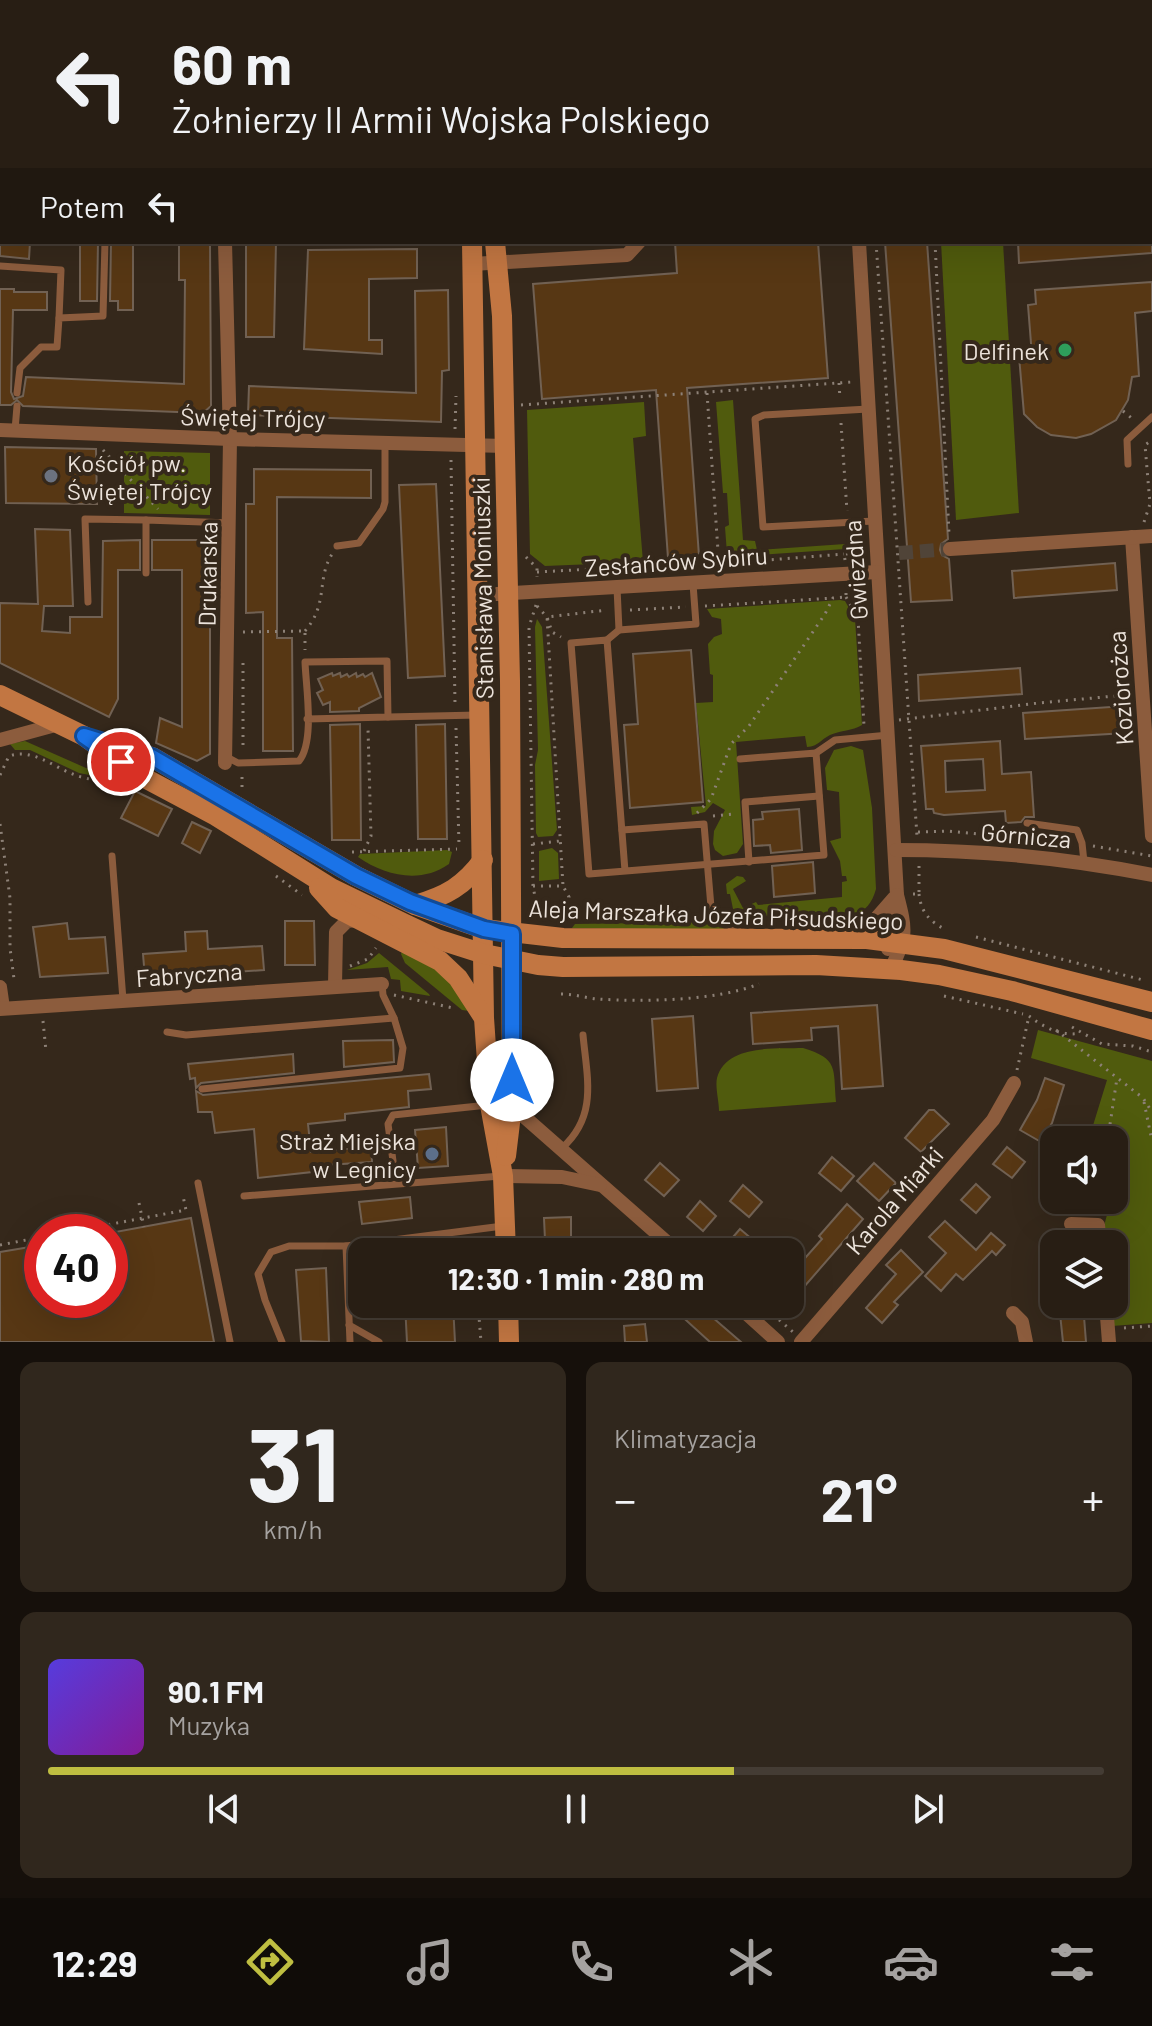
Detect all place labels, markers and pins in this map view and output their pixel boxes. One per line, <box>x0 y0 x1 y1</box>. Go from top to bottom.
place label: Delfinek <box>964 336 1049 365</box>
marker: Delfinek <box>1056 341 1074 359</box>
place label: Kościół pw. Świętej Trójcy <box>67 448 212 505</box>
marker: Kościół pw. Świętej Trójcy <box>42 467 60 485</box>
pin <box>87 728 155 796</box>
place label: Straż Miejska w Legnicy <box>279 1126 416 1183</box>
marker: Straż Miejska w Legnicy <box>423 1145 441 1163</box>

